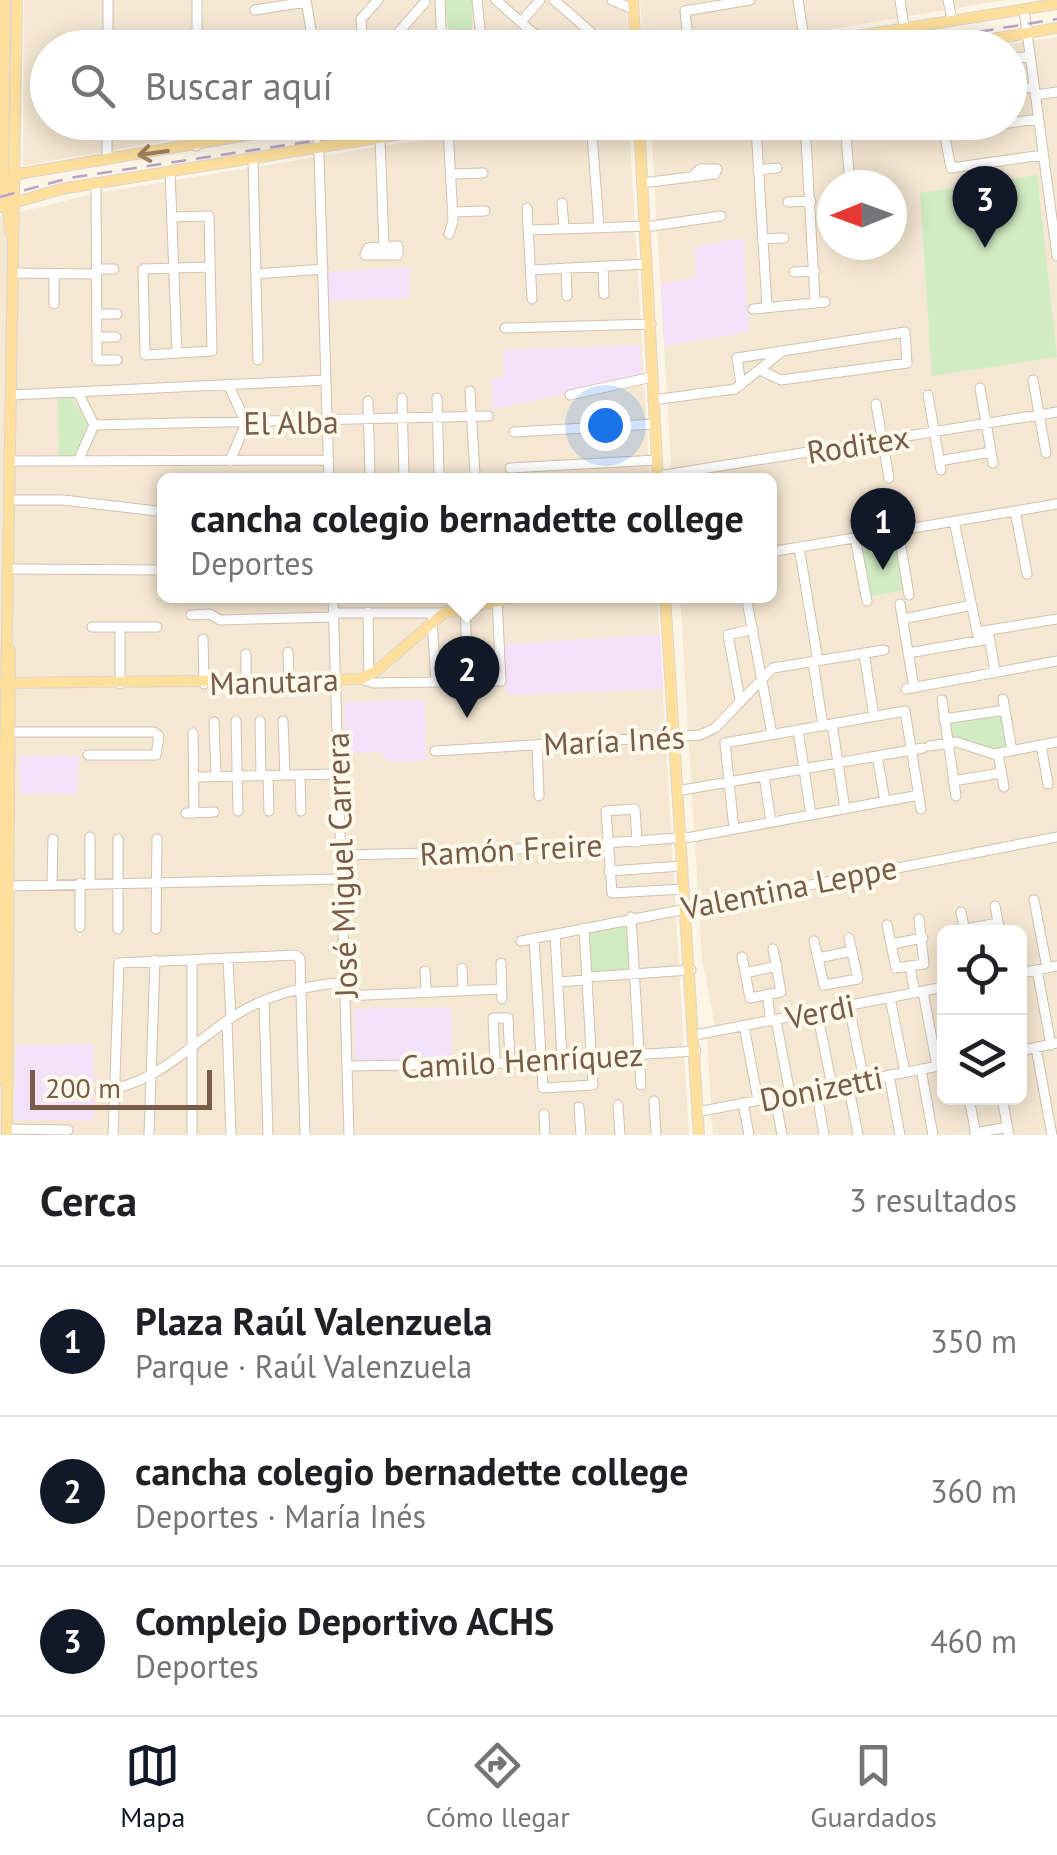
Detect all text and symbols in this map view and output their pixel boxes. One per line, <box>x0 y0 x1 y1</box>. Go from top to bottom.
search box <box>30 30 1027 140</box>
icon: search <box>65 58 120 113</box>
text: Buscar aquí <box>145 61 333 110</box>
one-way arrow <box>137 144 170 163</box>
pin: 3 <box>952 166 1018 248</box>
north arrow <box>817 170 907 260</box>
street label: El Alba <box>243 400 339 444</box>
your location <box>580 400 631 451</box>
street label: Roditex <box>804 415 912 473</box>
popup <box>157 473 777 603</box>
pin: 1 <box>850 488 916 570</box>
text: cancha colegio bernadette college <box>190 493 744 542</box>
text: Deportes <box>190 542 314 584</box>
pin: 2 <box>434 636 500 718</box>
street label: Manutara <box>209 658 339 704</box>
street label: María Inés <box>542 715 686 765</box>
street label: José Miguel Carrera <box>315 732 367 1000</box>
street label: Ramón Freire <box>418 823 604 875</box>
street label: Valentina Leppe <box>677 846 900 929</box>
map controls <box>937 925 1027 1105</box>
button: locate <box>937 925 1027 1015</box>
street label: Verdi <box>781 984 858 1038</box>
button: layers <box>937 1015 1027 1105</box>
street label: Camilo Henríquez <box>400 1033 644 1087</box>
street label: Donizetti <box>756 1056 886 1120</box>
scale bar <box>30 1065 212 1110</box>
text: 200 m <box>45 1069 121 1106</box>
text: Cerca <box>40 1173 137 1228</box>
text: 3 resultados <box>849 1179 1017 1221</box>
text: Plaza Raúl Valenzuela <box>135 1296 492 1345</box>
text: 1 <box>63 1320 82 1362</box>
text: 350 m <box>930 1320 1017 1362</box>
text: Parque · Raúl Valenzuela <box>135 1345 472 1387</box>
text: cancha colegio bernadette college <box>135 1446 688 1495</box>
text: 2 <box>63 1470 82 1512</box>
text: 360 m <box>930 1470 1017 1512</box>
text: Deportes · María Inés <box>135 1495 426 1537</box>
text: Complejo Deportivo ACHS <box>135 1596 554 1645</box>
text: 3 <box>63 1620 82 1662</box>
text: 460 m <box>930 1620 1017 1662</box>
text: Deportes <box>135 1645 259 1687</box>
tab: Mapa <box>120 1738 185 1835</box>
tab: Cómo llegar <box>426 1738 570 1835</box>
tab: Guardados <box>810 1738 937 1835</box>

